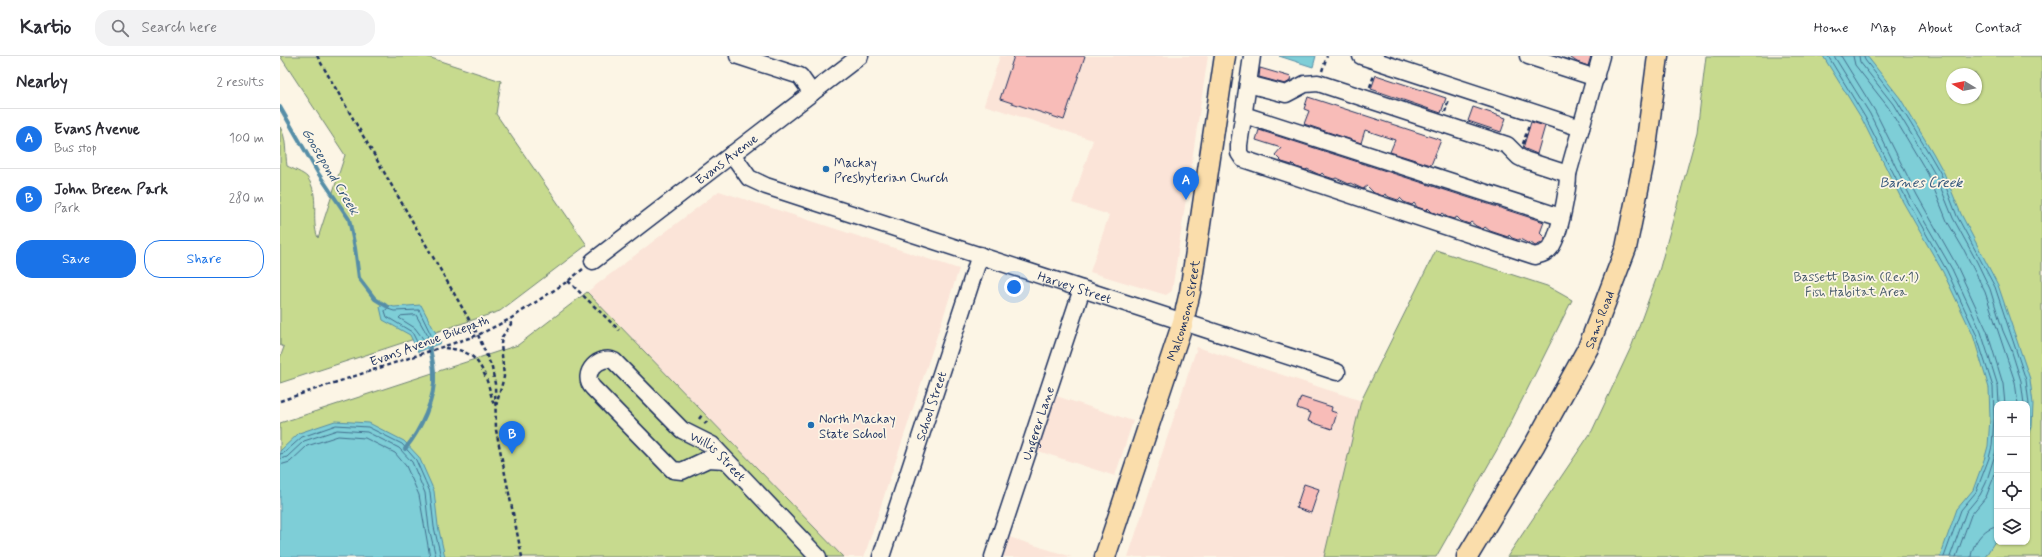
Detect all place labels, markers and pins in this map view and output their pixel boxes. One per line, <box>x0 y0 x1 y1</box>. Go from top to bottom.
place label: Mackay Presbyterian Church <box>834 155 948 187</box>
marker: Mackay Presbyterian Church <box>821 164 831 174</box>
pin: A <box>1173 167 1199 200</box>
place label: North Mackay State School <box>819 411 896 443</box>
marker: North Mackay State School <box>806 420 816 430</box>
pin: B <box>499 421 525 454</box>

